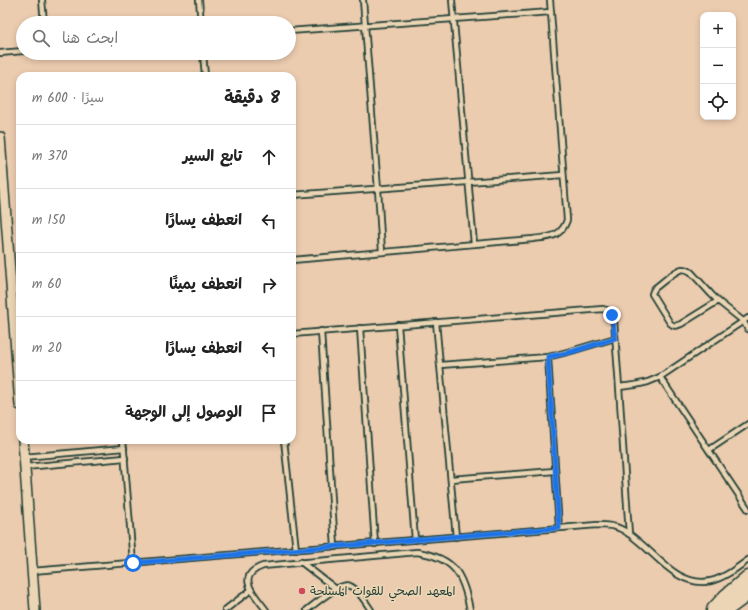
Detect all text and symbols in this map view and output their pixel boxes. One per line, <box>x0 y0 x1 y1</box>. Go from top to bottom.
map controls <box>700 12 736 120</box>
button: + <box>700 12 736 48</box>
search box <box>16 16 296 60</box>
icon: search <box>30 27 52 49</box>
text: ابحث هنا <box>62 27 118 51</box>
button: − <box>700 48 736 84</box>
button: locate <box>700 84 736 120</box>
text: 8 دقيقة <box>224 85 280 112</box>
text: سيرًا · 600 m <box>32 88 104 109</box>
text: تابع السير <box>183 145 242 169</box>
text: 370 m <box>32 146 68 167</box>
icon: ahead <box>258 146 280 168</box>
text: انعطف يسارًا <box>165 209 242 233</box>
text: 150 m <box>32 210 65 231</box>
icon: left <box>258 210 280 232</box>
text: انعطف يمينًا <box>169 273 242 297</box>
text: 60 m <box>32 274 61 295</box>
icon: right <box>258 274 280 296</box>
route end <box>603 306 621 324</box>
text: انعطف يسارًا <box>165 337 242 361</box>
text: 20 m <box>32 338 62 359</box>
icon: left <box>258 338 280 360</box>
text: الوصول إلى الوجهة <box>125 401 242 425</box>
icon: arrive <box>258 402 280 424</box>
route start <box>124 554 142 572</box>
place label: المعهد الصحي للقوات المسلحة <box>310 582 455 602</box>
marker: المعهد الصحي للقوات المسلحة <box>297 586 307 596</box>

